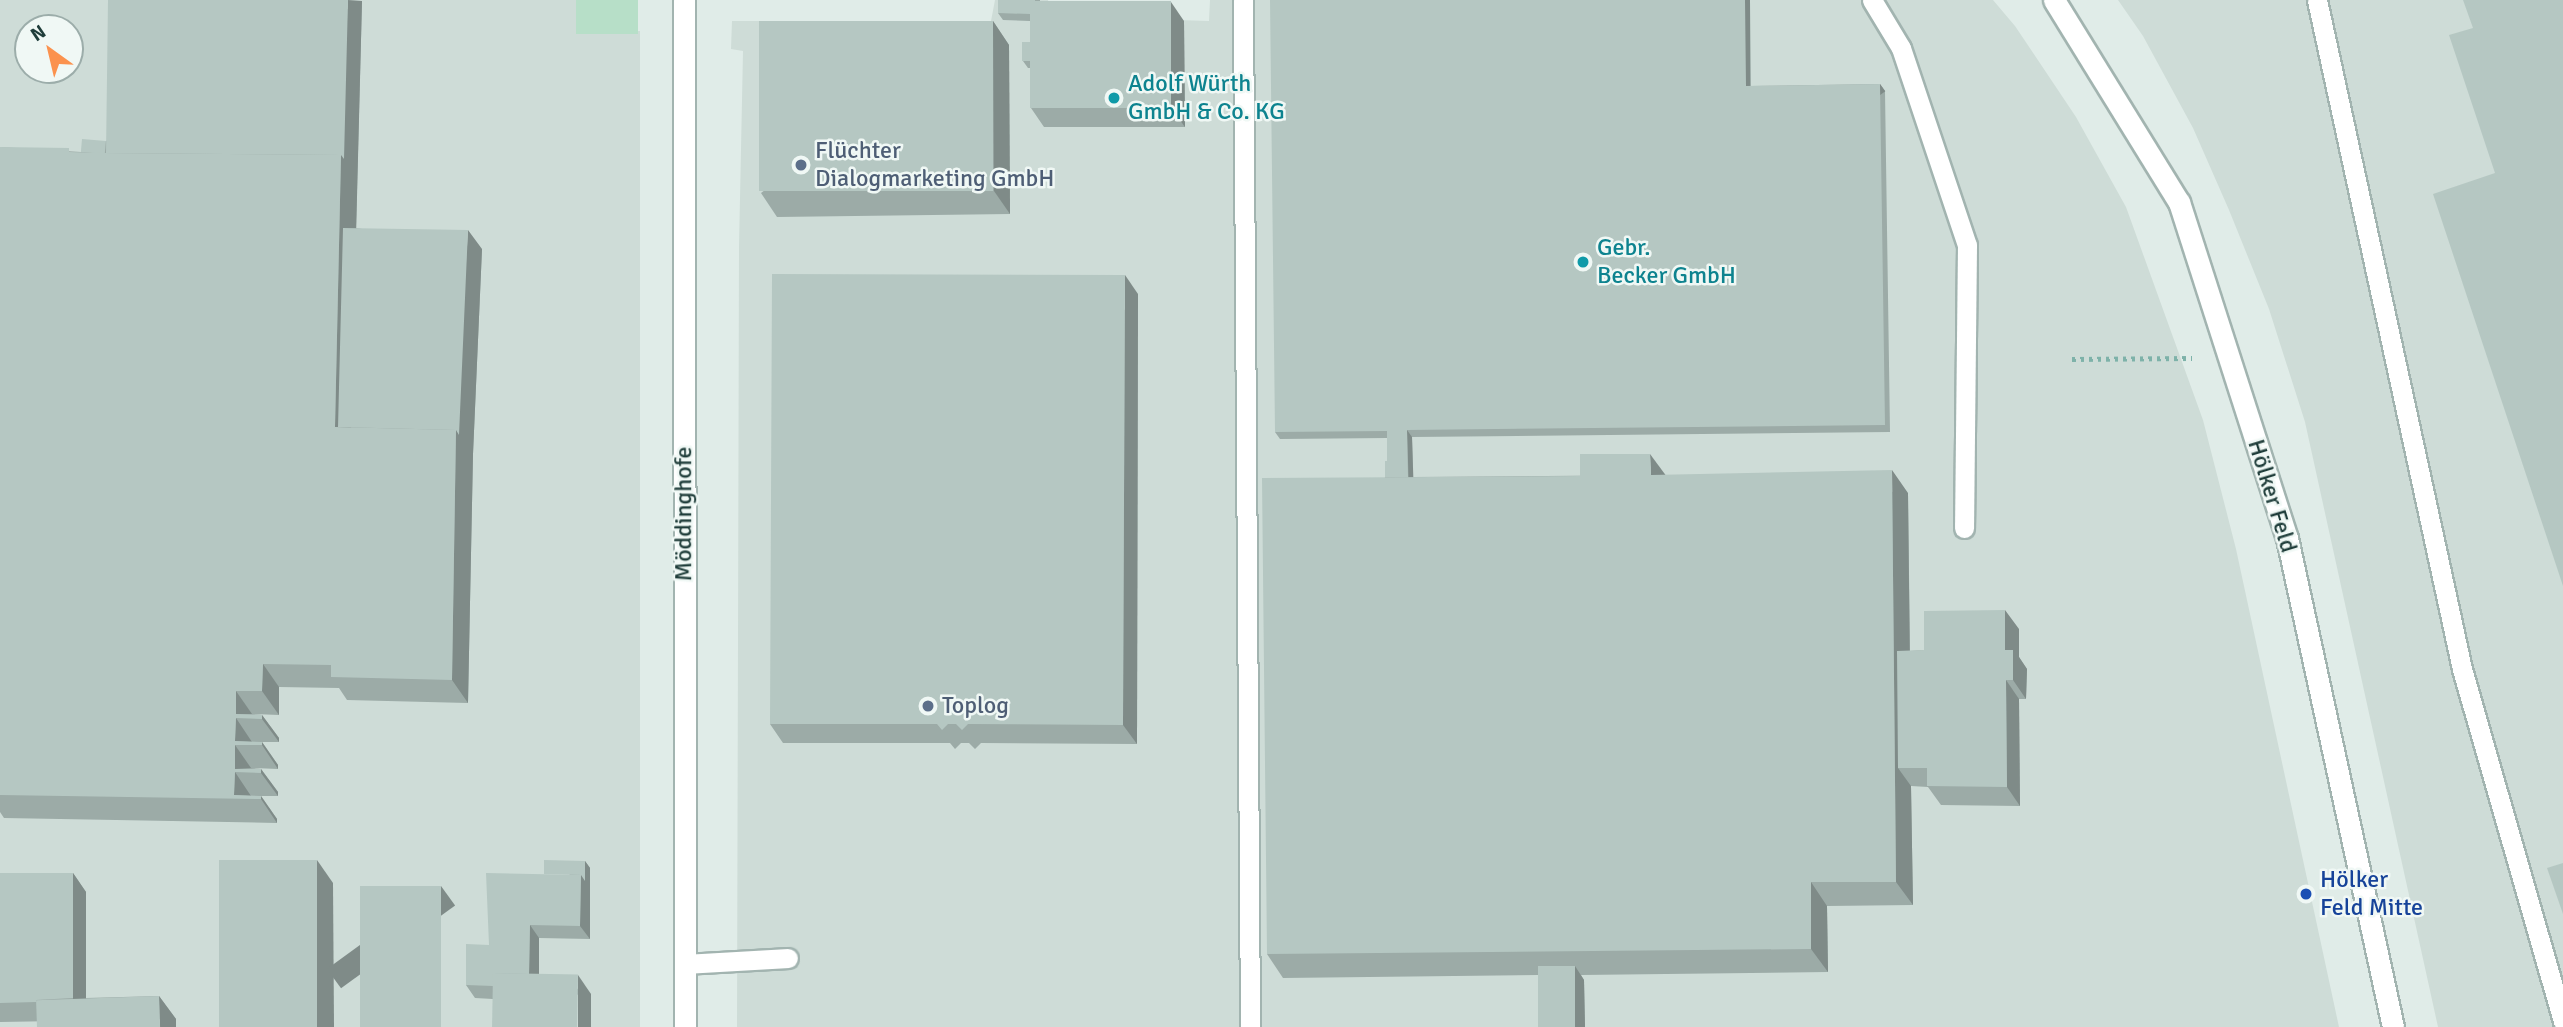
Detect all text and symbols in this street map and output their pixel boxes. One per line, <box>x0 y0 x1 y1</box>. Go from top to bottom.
north arrow <box>14 14 84 84</box>
text: N <box>26 20 51 47</box>
place label: Adolf Würth GmbH & Co. KG <box>1128 70 1285 126</box>
marker: Adolf Würth GmbH & Co. KG <box>1106 90 1122 106</box>
place label: Flüchter Dialogmarketing GmbH <box>815 137 1054 193</box>
marker: Flüchter Dialogmarketing GmbH <box>793 157 809 173</box>
place label: Gebr. Becker GmbH <box>1597 234 1736 290</box>
marker: Gebr. Becker GmbH <box>1575 254 1591 270</box>
street label: Hölker Feld <box>2241 436 2303 556</box>
street label: Möddinghofe <box>670 447 698 581</box>
place label: Toplog <box>942 692 1009 720</box>
marker: Toplog <box>920 698 936 714</box>
place label: Hölker Feld Mitte <box>2320 866 2423 922</box>
marker: Hölker Feld Mitte <box>2298 886 2314 902</box>

